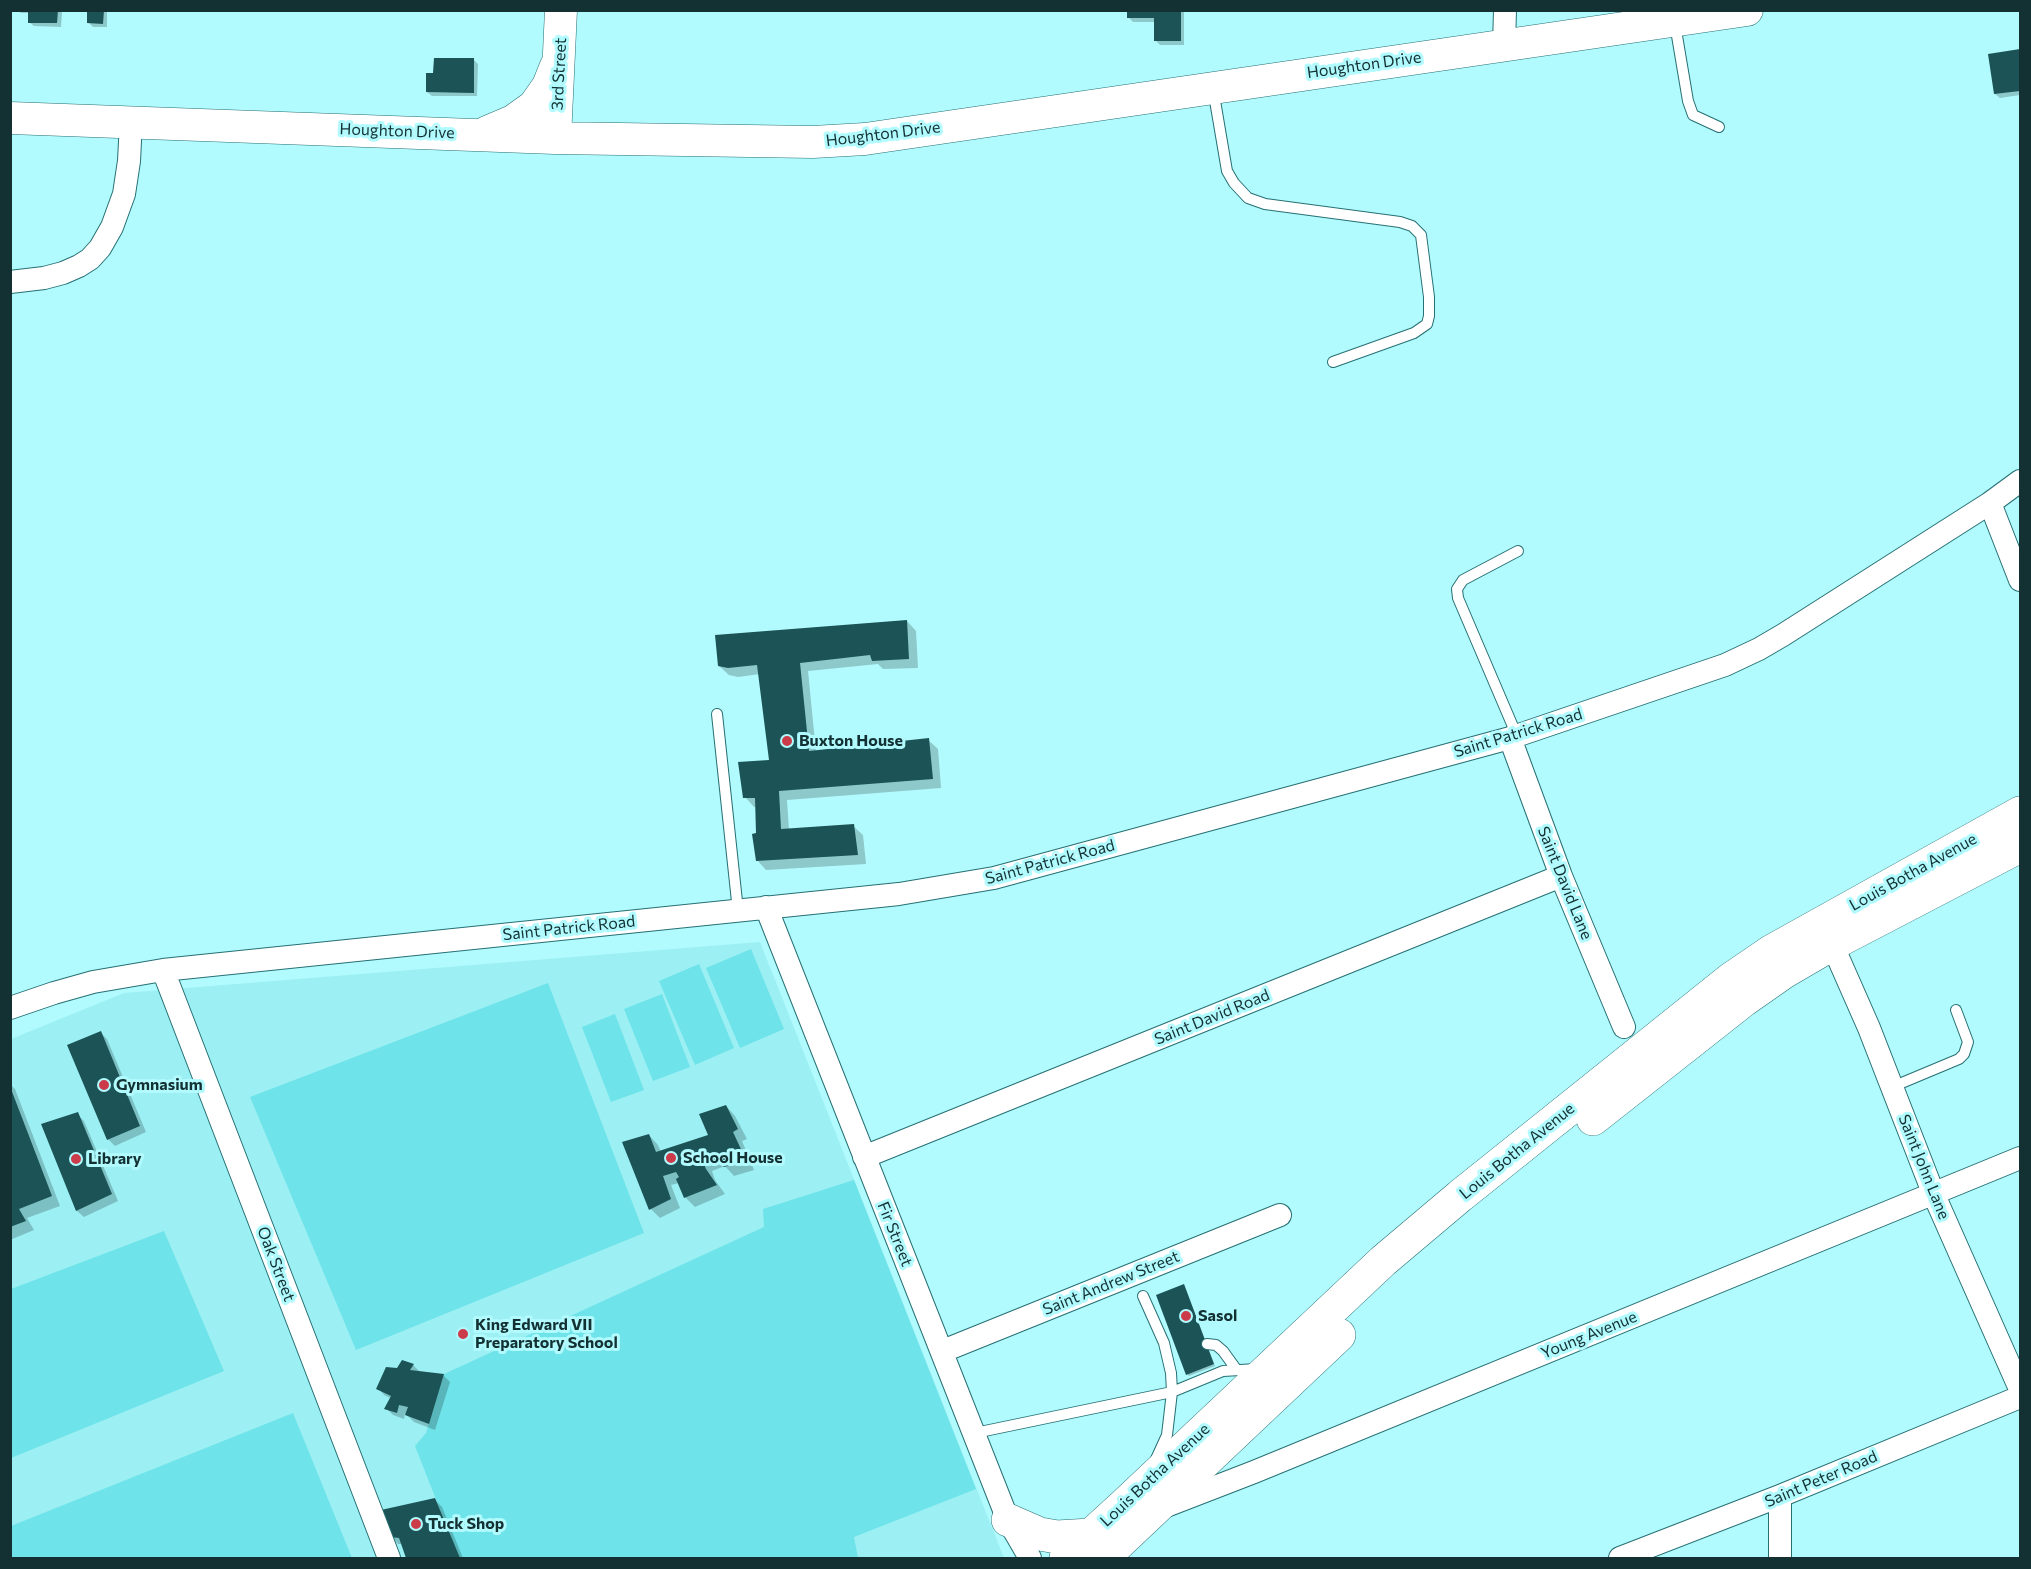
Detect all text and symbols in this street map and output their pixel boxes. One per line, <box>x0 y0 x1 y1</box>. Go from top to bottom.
street label: 3rd Street <box>548 37 570 111</box>
street label: Houghton Drive <box>1306 47 1422 83</box>
street label: Houghton Drive <box>825 117 941 151</box>
street label: Houghton Drive <box>339 119 455 143</box>
street label: Saint Patrick Road <box>1452 704 1584 762</box>
place label: Buxton House <box>799 731 903 751</box>
marker: Buxton House <box>780 734 794 748</box>
street label: Saint David Lane <box>1534 824 1596 942</box>
street label: Louis Botha Avenue <box>1846 829 1980 915</box>
street label: Saint Patrick Road <box>983 835 1117 889</box>
street label: Saint Patrick Road <box>502 911 636 945</box>
street label: Saint David Road <box>1152 985 1272 1049</box>
place label: Gymnasium <box>116 1075 203 1095</box>
marker: Gymnasium <box>97 1078 111 1092</box>
street label: Louis Botha Avenue <box>1456 1099 1578 1203</box>
street label: Saint John Lane <box>1894 1112 1954 1222</box>
place label: School House <box>683 1148 783 1168</box>
place label: Library <box>88 1149 141 1169</box>
marker: School House <box>664 1151 678 1165</box>
marker: Library <box>69 1152 83 1166</box>
street label: Fir Street <box>873 1199 917 1269</box>
street label: Oak Street <box>253 1224 299 1304</box>
street label: Saint Andrew Street <box>1040 1247 1182 1319</box>
place label: Sasol <box>1198 1306 1237 1326</box>
street label: Young Avenue <box>1538 1307 1640 1363</box>
marker: Sasol <box>1179 1309 1193 1323</box>
place label: King Edward VII Preparatory School <box>475 1315 618 1353</box>
marker: King Edward VII Preparatory School <box>456 1327 470 1341</box>
street label: Louis Botha Avenue <box>1096 1419 1214 1531</box>
street label: Saint Peter Road <box>1762 1447 1880 1511</box>
place label: Tuck Shop <box>428 1514 504 1534</box>
marker: Tuck Shop <box>409 1517 423 1531</box>

